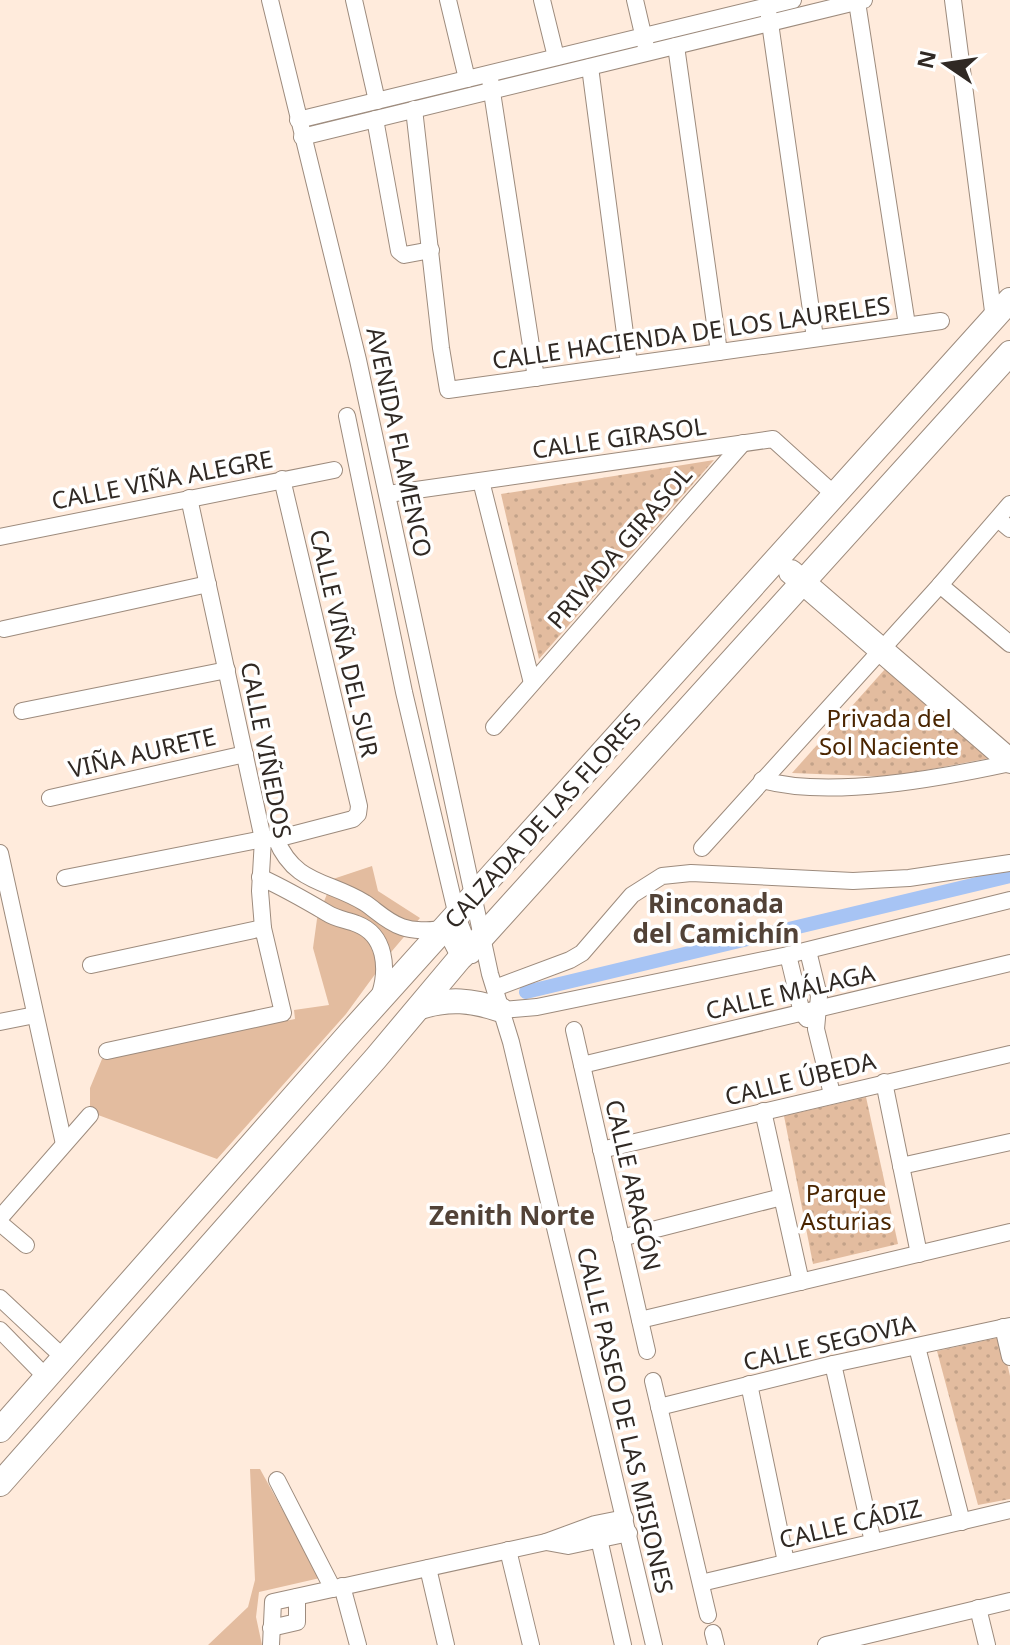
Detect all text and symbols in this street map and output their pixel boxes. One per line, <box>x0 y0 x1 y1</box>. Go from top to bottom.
north arrow <box>906 24 986 104</box>
text: N <box>909 47 942 71</box>
street label: CALLE HACIENDA DE LOS LAURELES <box>490 288 892 376</box>
street label: AVENIDA FLAMENCO <box>360 324 440 560</box>
street label: CALLE GIRASOL <box>530 408 708 466</box>
street label: CALLE VIÑA ALEGRE <box>49 441 275 517</box>
street label: PRIVADA GIRASOL <box>539 459 699 635</box>
street label: CALLE VIÑA DEL SUR <box>303 526 387 760</box>
street label: CALLE VIÑEDOS <box>234 659 300 841</box>
park label: Privada del Sol Naciente <box>819 701 959 762</box>
street label: CALZADA DE LAS FLORES <box>436 705 648 935</box>
street label: VIÑA AURETE <box>65 719 219 785</box>
district label: Rinconada del Camichín <box>633 885 799 951</box>
street label: CALLE MÁLAGA <box>702 955 878 1026</box>
street label: CALLE ÚBEDA <box>721 1043 879 1113</box>
street label: CALLE ARAGÓN <box>598 1096 670 1274</box>
park label: Parque Asturias <box>800 1176 892 1237</box>
district label: Zenith Norte <box>429 1197 595 1233</box>
street label: CALLE PASEO DE LAS MISIONES <box>570 1244 682 1596</box>
street label: CALLE SEGOVIA <box>740 1306 919 1378</box>
street label: CALLE CÁDIZ <box>776 1491 924 1555</box>

